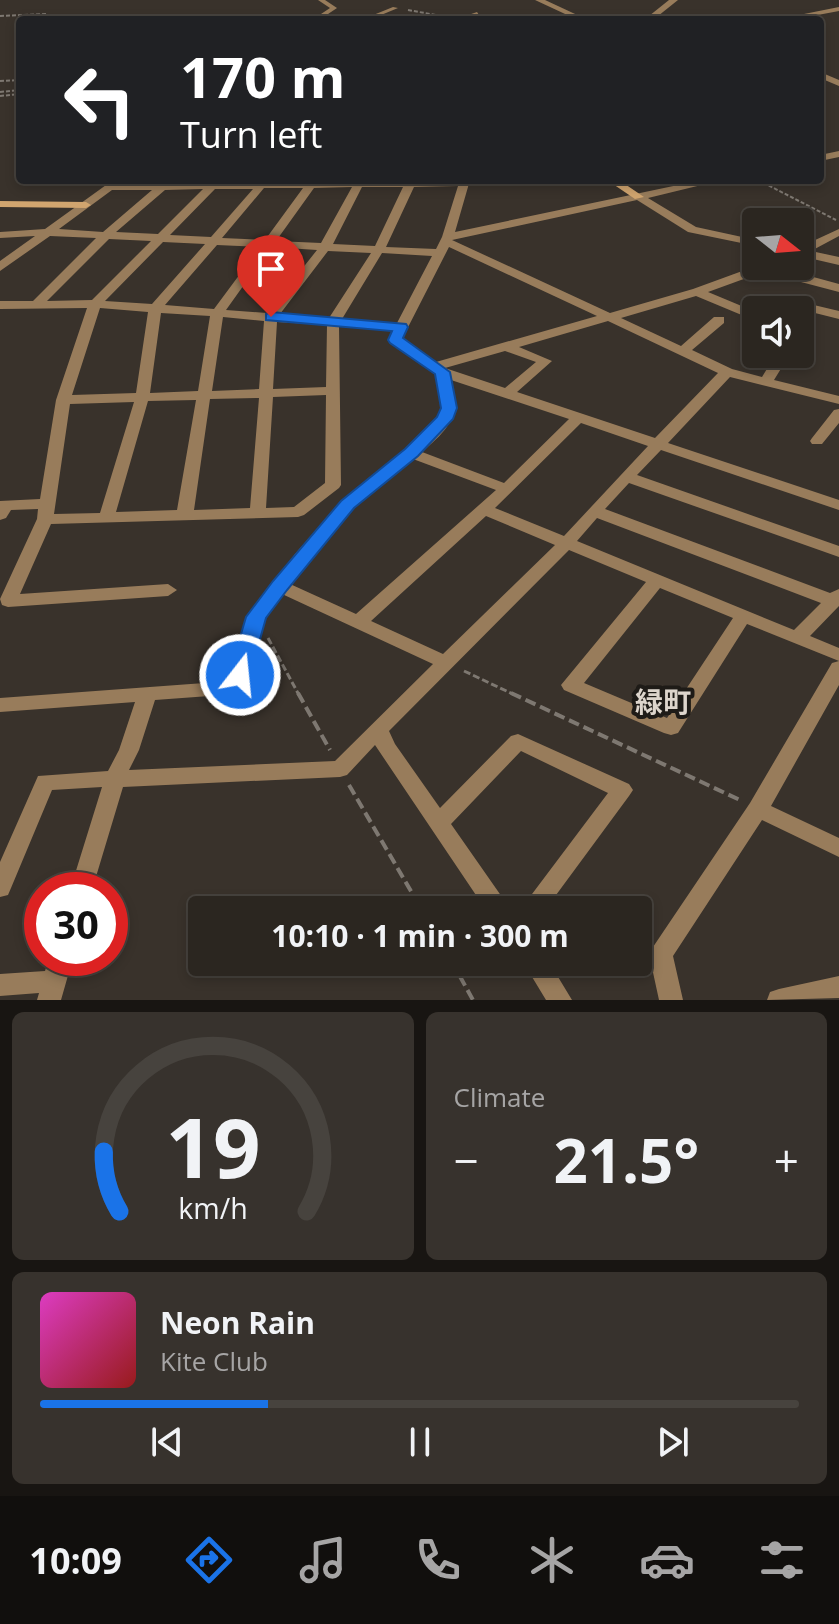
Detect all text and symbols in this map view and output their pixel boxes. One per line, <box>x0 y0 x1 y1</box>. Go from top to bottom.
text: 170 m <box>180 38 346 114</box>
icon: left <box>48 48 152 152</box>
text: Turn left <box>180 110 322 159</box>
north arrow <box>742 208 814 280</box>
map controls <box>742 208 814 368</box>
pin <box>237 235 305 317</box>
icon: arrive <box>249 247 293 291</box>
button: sound <box>742 296 814 368</box>
position arrow <box>198 633 282 717</box>
district label: 緑町 <box>635 682 691 720</box>
speed limit sign: 30 <box>24 872 128 976</box>
text: 10:10 · 1 min · 300 m <box>271 915 569 956</box>
text: Climate <box>454 1079 545 1115</box>
text: 19 <box>165 1089 260 1202</box>
text: 21.5° <box>553 1119 699 1201</box>
text: − <box>454 1130 479 1190</box>
text: + <box>774 1130 799 1190</box>
text: km/h <box>178 1188 247 1227</box>
text: Neon Rain <box>160 1302 315 1343</box>
text: Kite Club <box>160 1343 268 1379</box>
icon: previous <box>145 1420 189 1464</box>
icon: pause <box>398 1420 442 1464</box>
icon: next <box>651 1420 695 1464</box>
icon: directions <box>181 1532 237 1588</box>
icon: music <box>295 1532 351 1588</box>
icon: phone <box>410 1532 466 1588</box>
icon: climate <box>524 1532 580 1588</box>
icon: car <box>639 1532 695 1588</box>
icon: filters <box>754 1532 810 1588</box>
text: 10:09 <box>29 1536 122 1585</box>

